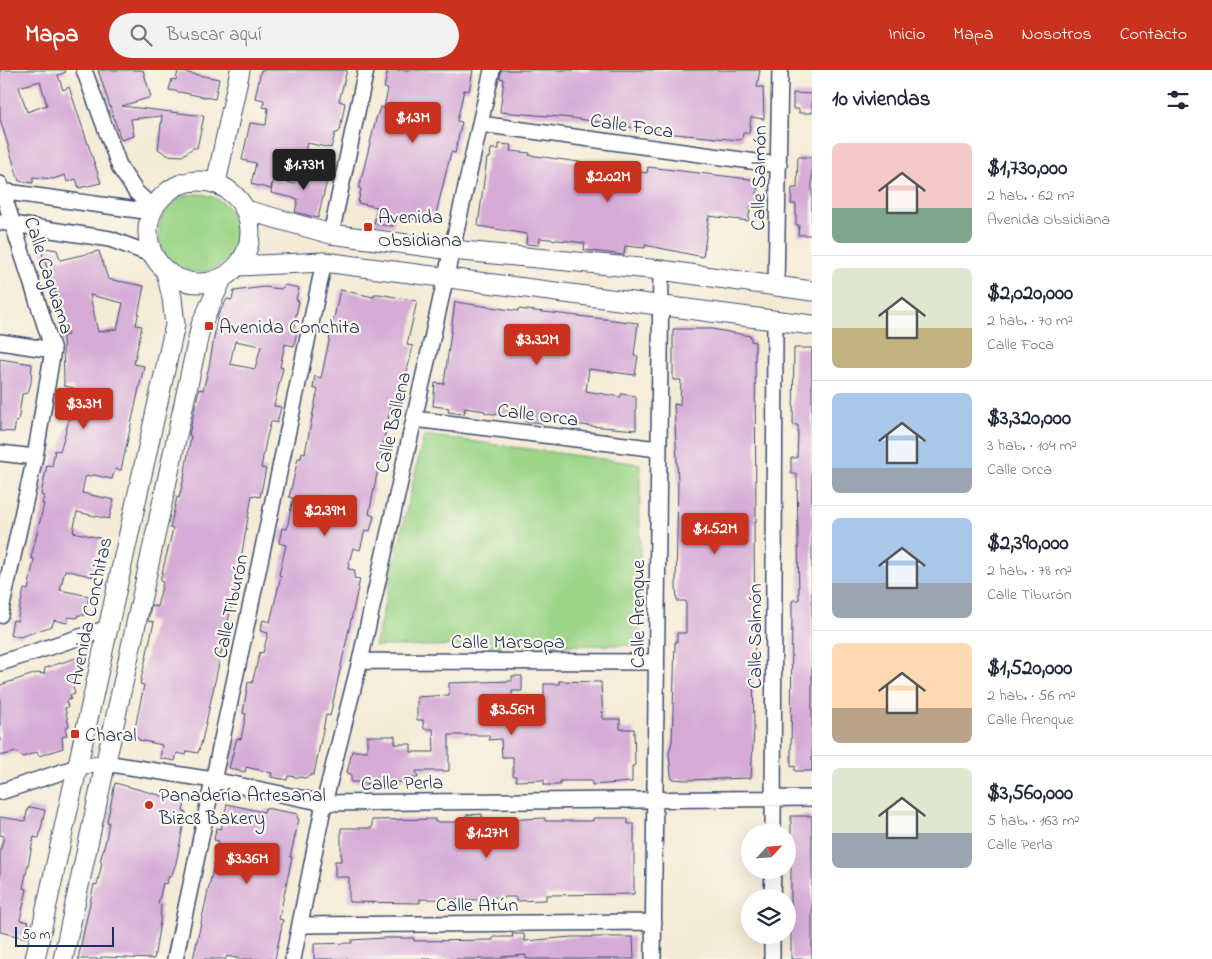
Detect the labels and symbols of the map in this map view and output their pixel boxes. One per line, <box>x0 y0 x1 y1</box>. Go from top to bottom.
pin: $1.3M <box>378 102 448 144</box>
street label: Calle Foca <box>588 107 675 148</box>
street label: Calle Salmón <box>745 125 776 231</box>
pin: $1.73M <box>263 148 345 191</box>
pin: $2.02M <box>567 160 649 203</box>
place label: Avenida Obsidiana <box>378 204 462 256</box>
street label: Calle Caguama <box>14 213 80 338</box>
marker: Avenida Obsidiana <box>362 221 374 233</box>
place label: Avenida Conchita <box>219 314 360 343</box>
marker: Avenida Conchita <box>203 320 215 332</box>
pin: $3.32M <box>496 324 578 366</box>
street label: Calle Ballena <box>369 369 420 476</box>
pin: $3.3M <box>49 388 119 430</box>
street label: Calle Orca <box>495 397 580 436</box>
pin: $2.39M <box>284 494 366 537</box>
pin: $1.52M <box>674 512 756 555</box>
street label: Avenida Conchitas <box>62 535 121 688</box>
street label: Calle Tiburón <box>207 552 258 661</box>
street label: Calle Arenque <box>625 560 654 668</box>
street label: Calle Salmón <box>742 583 771 689</box>
street label: Calle Marsopa <box>451 629 565 658</box>
pin: $3.56M <box>471 694 553 736</box>
place label: Charal <box>85 722 137 751</box>
marker: Charal <box>69 728 81 740</box>
street label: Calle Perla <box>361 769 443 800</box>
place label: Panadería Artesanal Bizc8 Bakery <box>158 782 326 834</box>
marker: Panadería Artesanal Bizc8 Bakery <box>143 799 155 811</box>
pin: $1.27M <box>446 816 528 859</box>
north arrow <box>741 824 796 879</box>
pin: $3.36M <box>206 842 288 885</box>
street label: Calle Atún <box>436 892 519 921</box>
scale bar <box>15 924 114 947</box>

